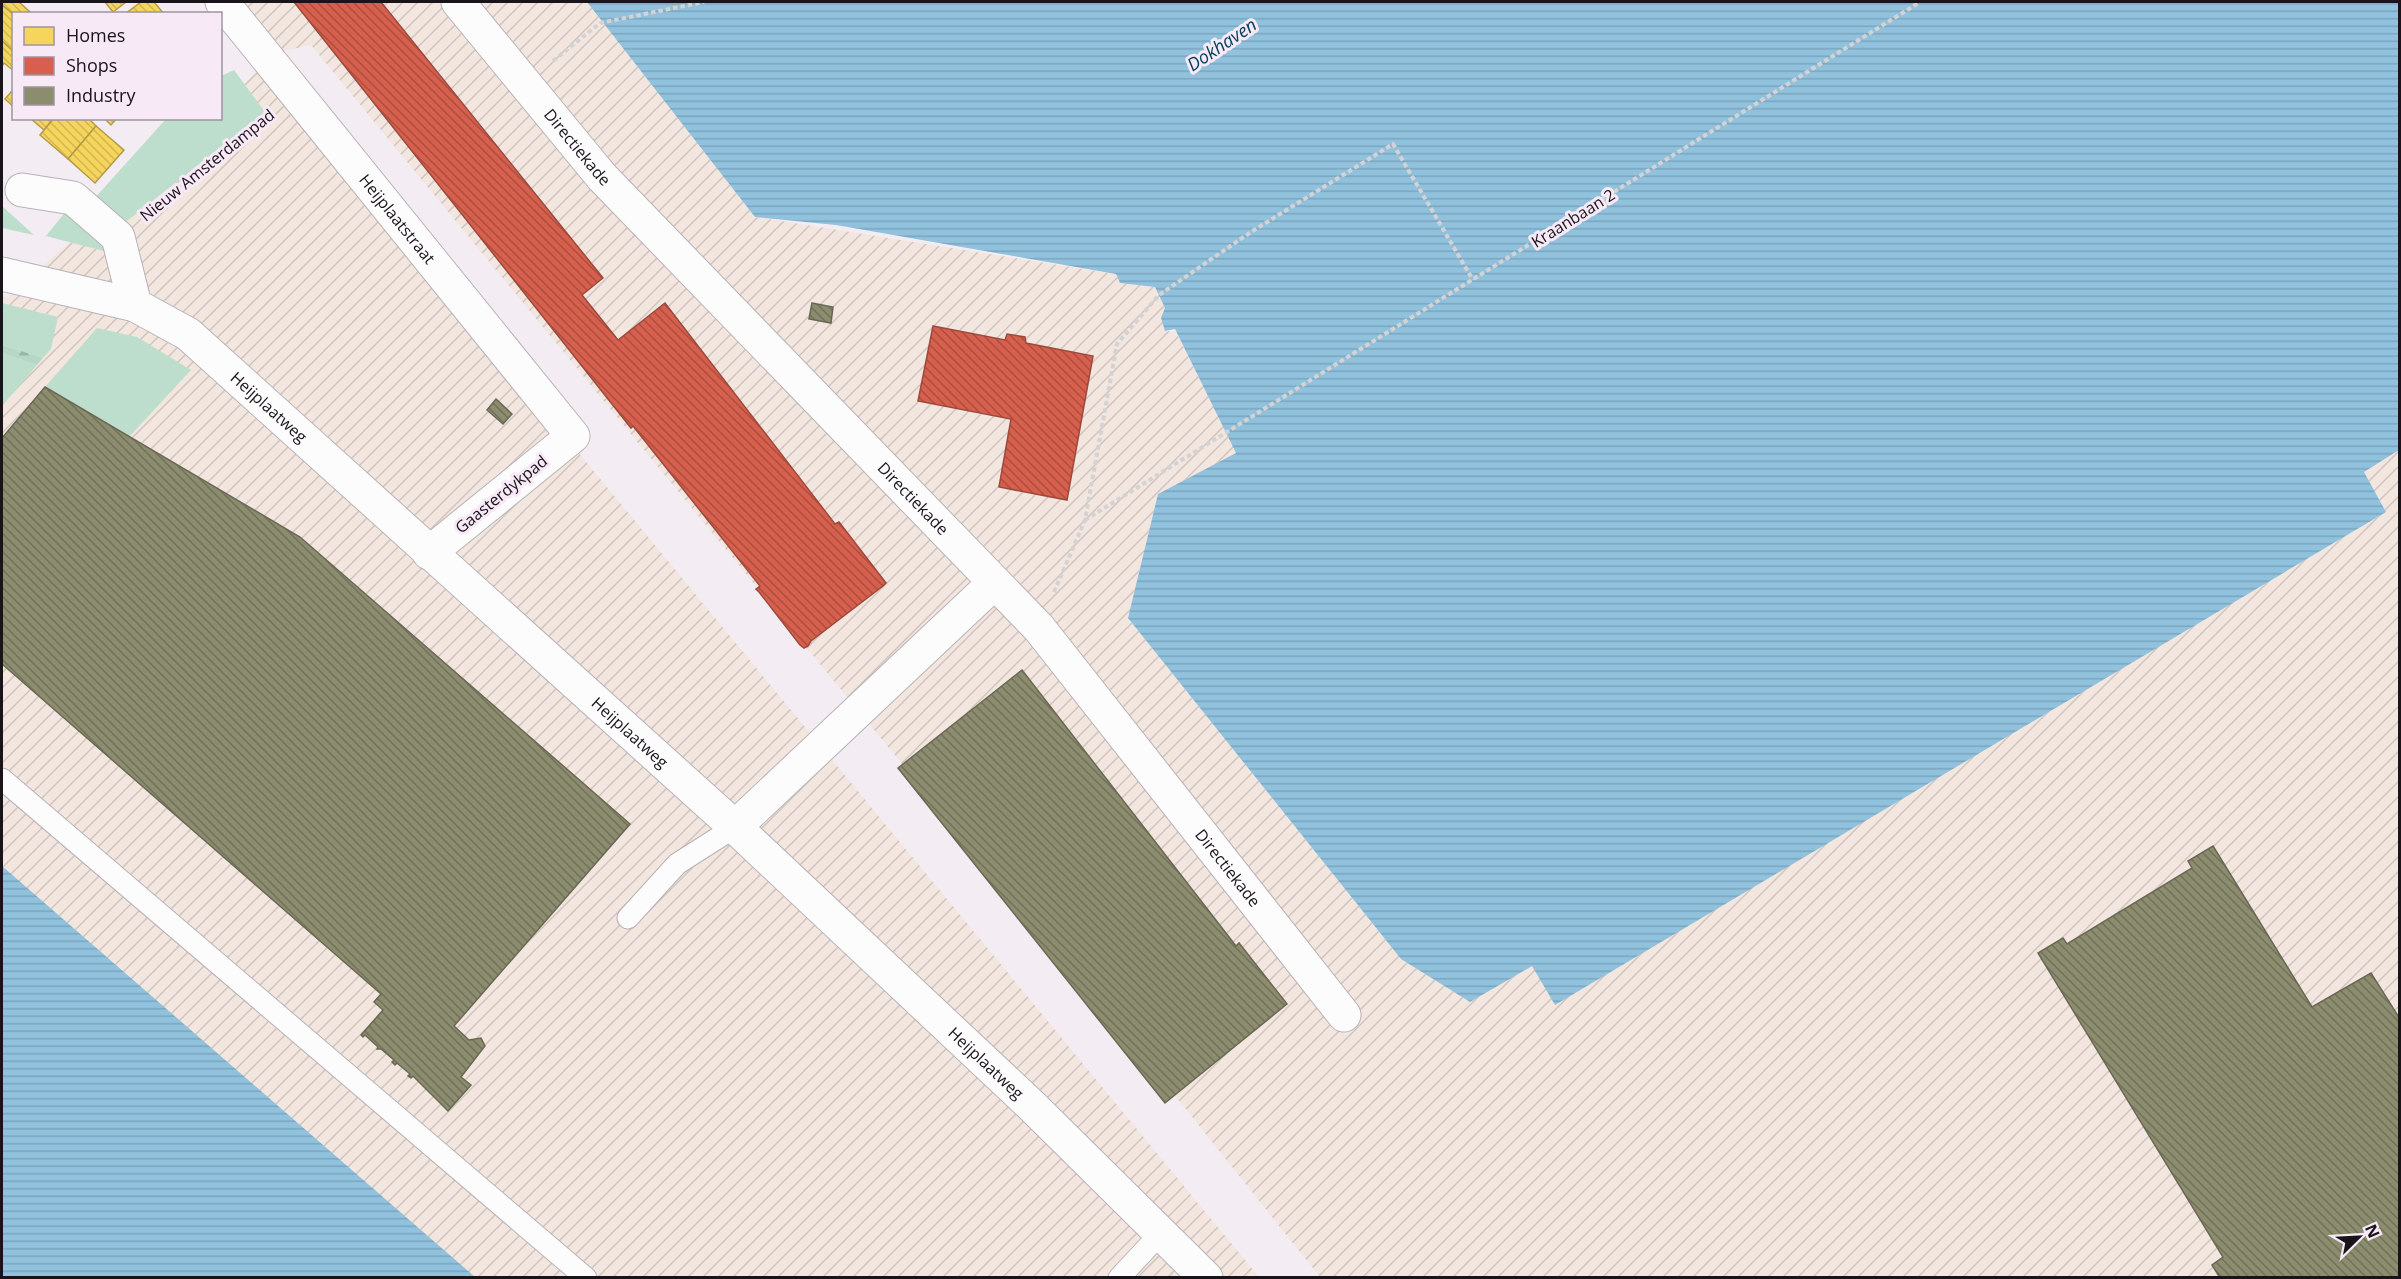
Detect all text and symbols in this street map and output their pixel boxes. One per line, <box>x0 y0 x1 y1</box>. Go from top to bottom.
legend <box>12 12 222 120</box>
water label: Dokhaven <box>1182 12 1261 76</box>
text: Homes <box>66 23 125 47</box>
text: Shops <box>66 53 117 77</box>
text: Industry <box>66 83 136 107</box>
street label: Nieuw Amsterdampad <box>135 104 279 226</box>
street label: Directiekade <box>539 104 616 191</box>
street label: Heijplaatstraat <box>354 169 441 269</box>
street label: Kraanbaan 2 <box>1527 184 1619 252</box>
street label: Heijplaatweg <box>226 367 312 448</box>
street label: Gaasterdykpad <box>450 450 552 538</box>
street label: Directiekade <box>873 457 954 540</box>
street label: Heijplaatweg <box>587 692 673 773</box>
street label: Directiekade <box>1190 824 1266 911</box>
street label: Heijplaatweg <box>944 1022 1029 1104</box>
north arrow <box>2329 1207 2389 1267</box>
text: N <box>2360 1220 2385 1241</box>

